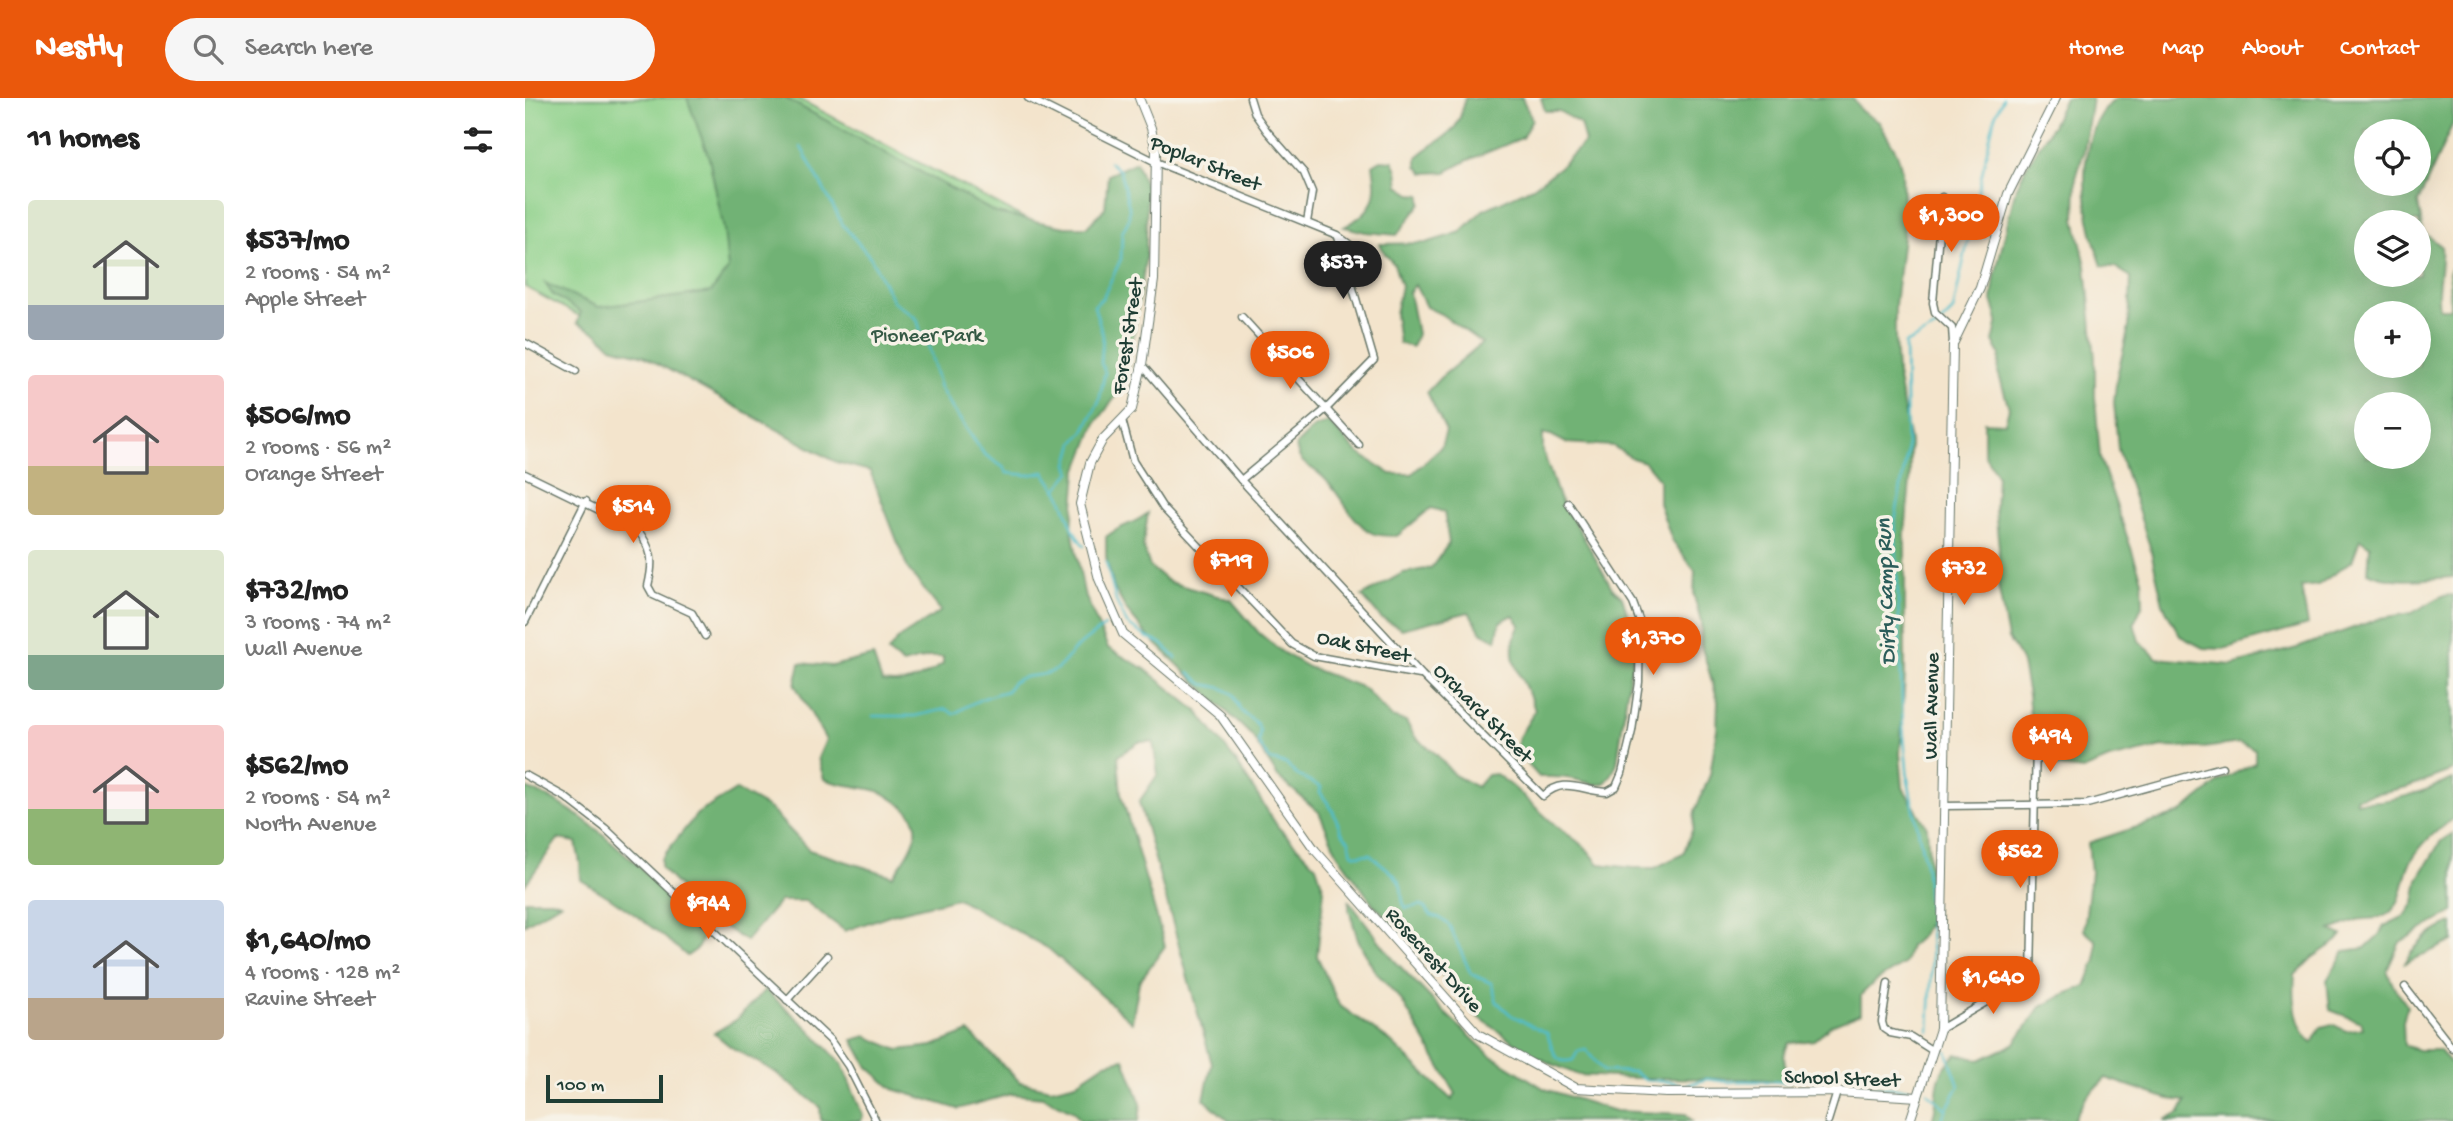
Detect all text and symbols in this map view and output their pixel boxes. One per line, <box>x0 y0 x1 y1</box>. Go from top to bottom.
search box <box>165 18 655 81</box>
text: Nestly <box>35 30 123 68</box>
icon: search <box>189 30 227 68</box>
text: Search here <box>245 34 373 65</box>
text: Home <box>2068 35 2124 64</box>
text: Map <box>2162 35 2204 64</box>
text: About <box>2242 35 2302 64</box>
text: Contact <box>2340 35 2418 64</box>
map controls <box>2354 119 2431 469</box>
button: locate <box>2354 119 2431 196</box>
icon: filters <box>459 121 497 159</box>
text: 11 homes <box>28 123 139 158</box>
street label: Poplar Street <box>1145 131 1266 200</box>
pin: $1,300 <box>1894 194 2008 254</box>
text: $1,300 <box>1919 203 1983 230</box>
button: layers <box>2354 210 2431 287</box>
text: $537/mo <box>245 225 350 260</box>
icon: home <box>84 228 168 312</box>
pin: $537 <box>1302 242 1384 301</box>
text: $537 <box>1320 250 1366 277</box>
text: 2 rooms · 54 m² <box>245 260 391 287</box>
street label: Forest Street <box>1108 274 1151 397</box>
text: Apple Street <box>245 287 365 314</box>
button: + <box>2354 301 2431 378</box>
park label: Pioneer Park <box>870 325 985 350</box>
pin: $506 <box>1249 331 1331 391</box>
text: $506 <box>1266 340 1314 367</box>
button: − <box>2354 392 2431 469</box>
text: $506/mo <box>245 400 351 435</box>
icon: home <box>84 403 168 487</box>
text: 2 rooms · 56 m² <box>245 435 391 462</box>
text: Orange Street <box>245 462 382 489</box>
pin: $514 <box>592 486 674 545</box>
text: $514 <box>612 494 654 521</box>
water label: Dirty Camp Run <box>1871 517 1904 665</box>
pin: $719 <box>1190 540 1272 599</box>
pin: $732 <box>1923 547 2005 607</box>
text: $719 <box>1209 548 1253 575</box>
text: $732 <box>1941 556 1987 583</box>
text: $732/mo <box>245 575 348 610</box>
icon: home <box>84 578 168 662</box>
text: 3 rooms · 74 m² <box>245 610 391 637</box>
pin: $1,370 <box>1596 618 1710 677</box>
street label: Oak Street <box>1314 626 1415 671</box>
text: $1,370 <box>1621 626 1685 653</box>
text: Wall Avenue <box>245 637 362 664</box>
street label: Wall Avenue <box>1920 651 1947 760</box>
street label: Orchard Street <box>1426 659 1538 771</box>
pin: $494 <box>2009 714 2091 774</box>
text: $494 <box>2028 723 2072 750</box>
text: $562/mo <box>245 750 348 785</box>
icon: home <box>84 753 168 837</box>
text: 2 rooms · 54 m² <box>245 785 391 812</box>
text: North Avenue <box>245 812 376 839</box>
pin: $562 <box>1979 830 2061 890</box>
text: $562 <box>1997 839 2043 866</box>
pin: $944 <box>667 882 749 941</box>
text: $944 <box>686 890 730 917</box>
street label: Rosecrest Drive <box>1379 904 1487 1020</box>
text: $1,640/mo <box>245 925 371 960</box>
icon: home <box>84 928 168 1012</box>
pin: $1,640 <box>1936 956 2050 1016</box>
text: 4 rooms · 128 m² <box>245 960 400 987</box>
text: $1,640 <box>1962 965 2024 992</box>
text: Ravine Street <box>245 987 375 1014</box>
street label: School Street <box>1784 1066 1902 1095</box>
scale bar <box>546 1072 663 1104</box>
text: 100 m <box>557 1075 604 1098</box>

